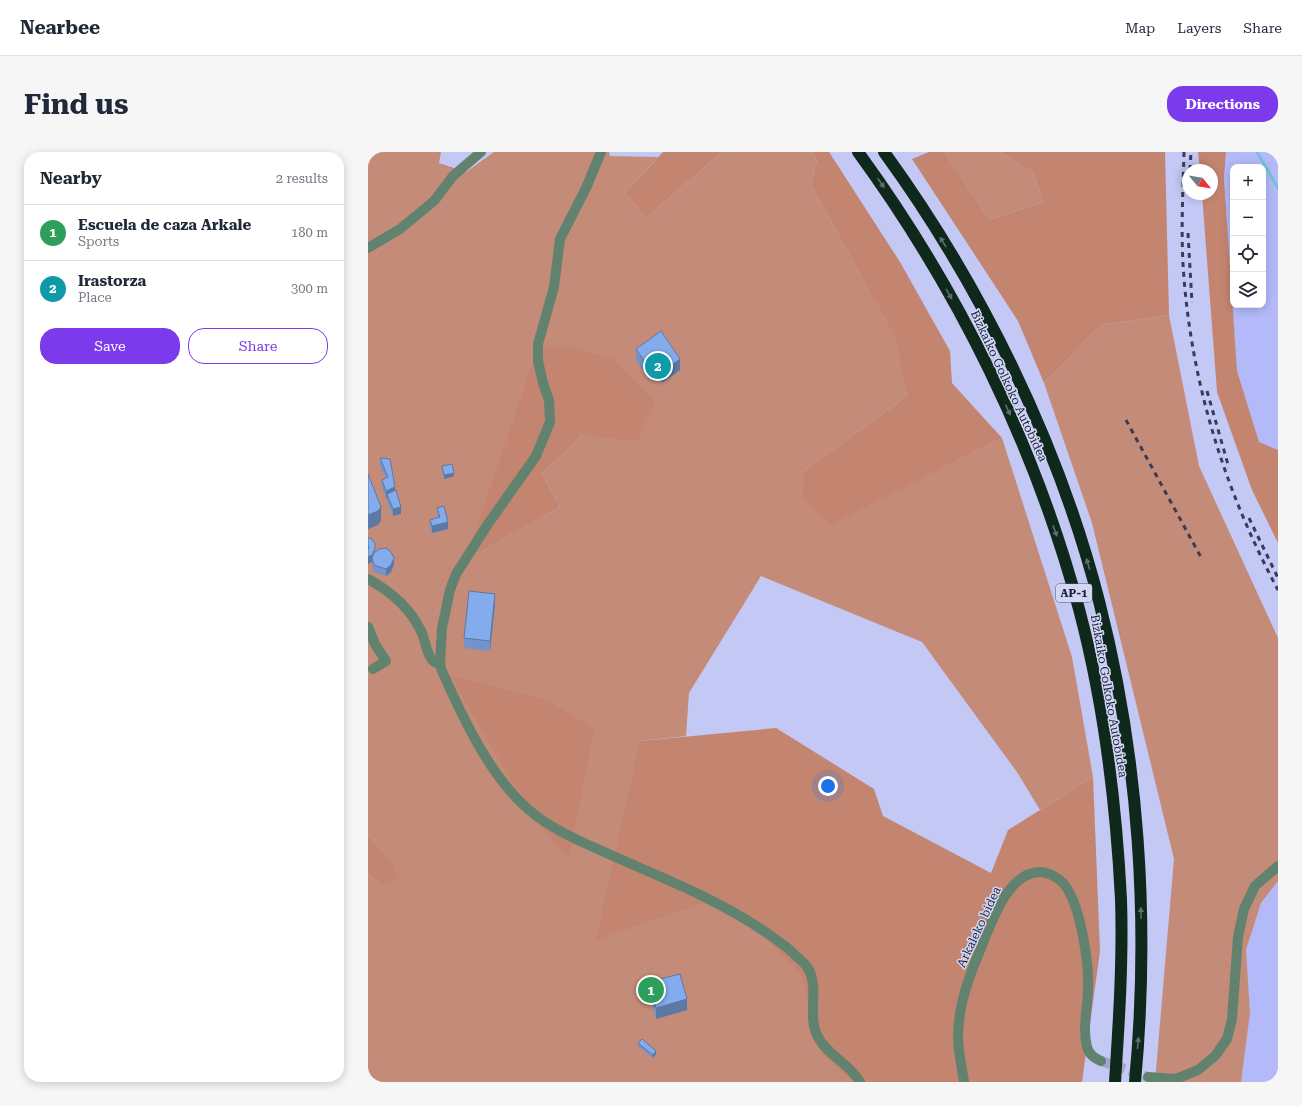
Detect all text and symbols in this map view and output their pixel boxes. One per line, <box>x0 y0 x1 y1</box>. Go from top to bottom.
text: Nearbee <box>20 16 100 39</box>
text: Map <box>1125 20 1155 36</box>
text: Layers <box>1177 20 1221 36</box>
text: Share <box>1243 20 1282 36</box>
button: Directions <box>1167 86 1278 122</box>
text: Find us <box>24 88 128 121</box>
north arrow <box>1182 164 1218 200</box>
map controls <box>1230 164 1266 308</box>
button: + <box>1230 164 1266 200</box>
text: Nearby <box>40 168 102 188</box>
text: 2 results <box>276 171 328 186</box>
one-way arrow <box>877 178 885 189</box>
button: − <box>1230 200 1266 236</box>
text: Escuela de caza Arkale <box>78 216 251 234</box>
text: 1 <box>49 225 57 240</box>
text: 180 m <box>291 225 328 240</box>
text: Sports <box>78 234 119 249</box>
one-way arrow <box>940 236 947 248</box>
button: locate <box>1230 236 1266 272</box>
text: Irastorza <box>78 272 146 290</box>
button: layers <box>1230 272 1266 308</box>
text: 2 <box>49 281 57 296</box>
text: 300 m <box>291 281 328 296</box>
one-way arrow <box>946 288 953 300</box>
text: Place <box>78 290 112 305</box>
street label: Bizkaiko Golkoko Autobidea <box>968 308 1050 464</box>
button: Save <box>40 328 180 364</box>
button: Share <box>188 328 328 364</box>
pin: 2 <box>645 351 671 381</box>
one-way arrow <box>1005 404 1011 416</box>
one-way arrow <box>1052 525 1058 537</box>
one-way arrow <box>1085 558 1091 570</box>
road number: AP-1 <box>1056 584 1092 602</box>
street label: Bizkaiko Golkoko Autobidea <box>1088 613 1130 779</box>
your location <box>818 776 838 796</box>
street label: Arkaleko bidea <box>954 884 1004 969</box>
one-way arrow <box>1138 906 1144 919</box>
pin: 1 <box>638 975 664 1005</box>
one-way arrow <box>1135 1037 1142 1049</box>

